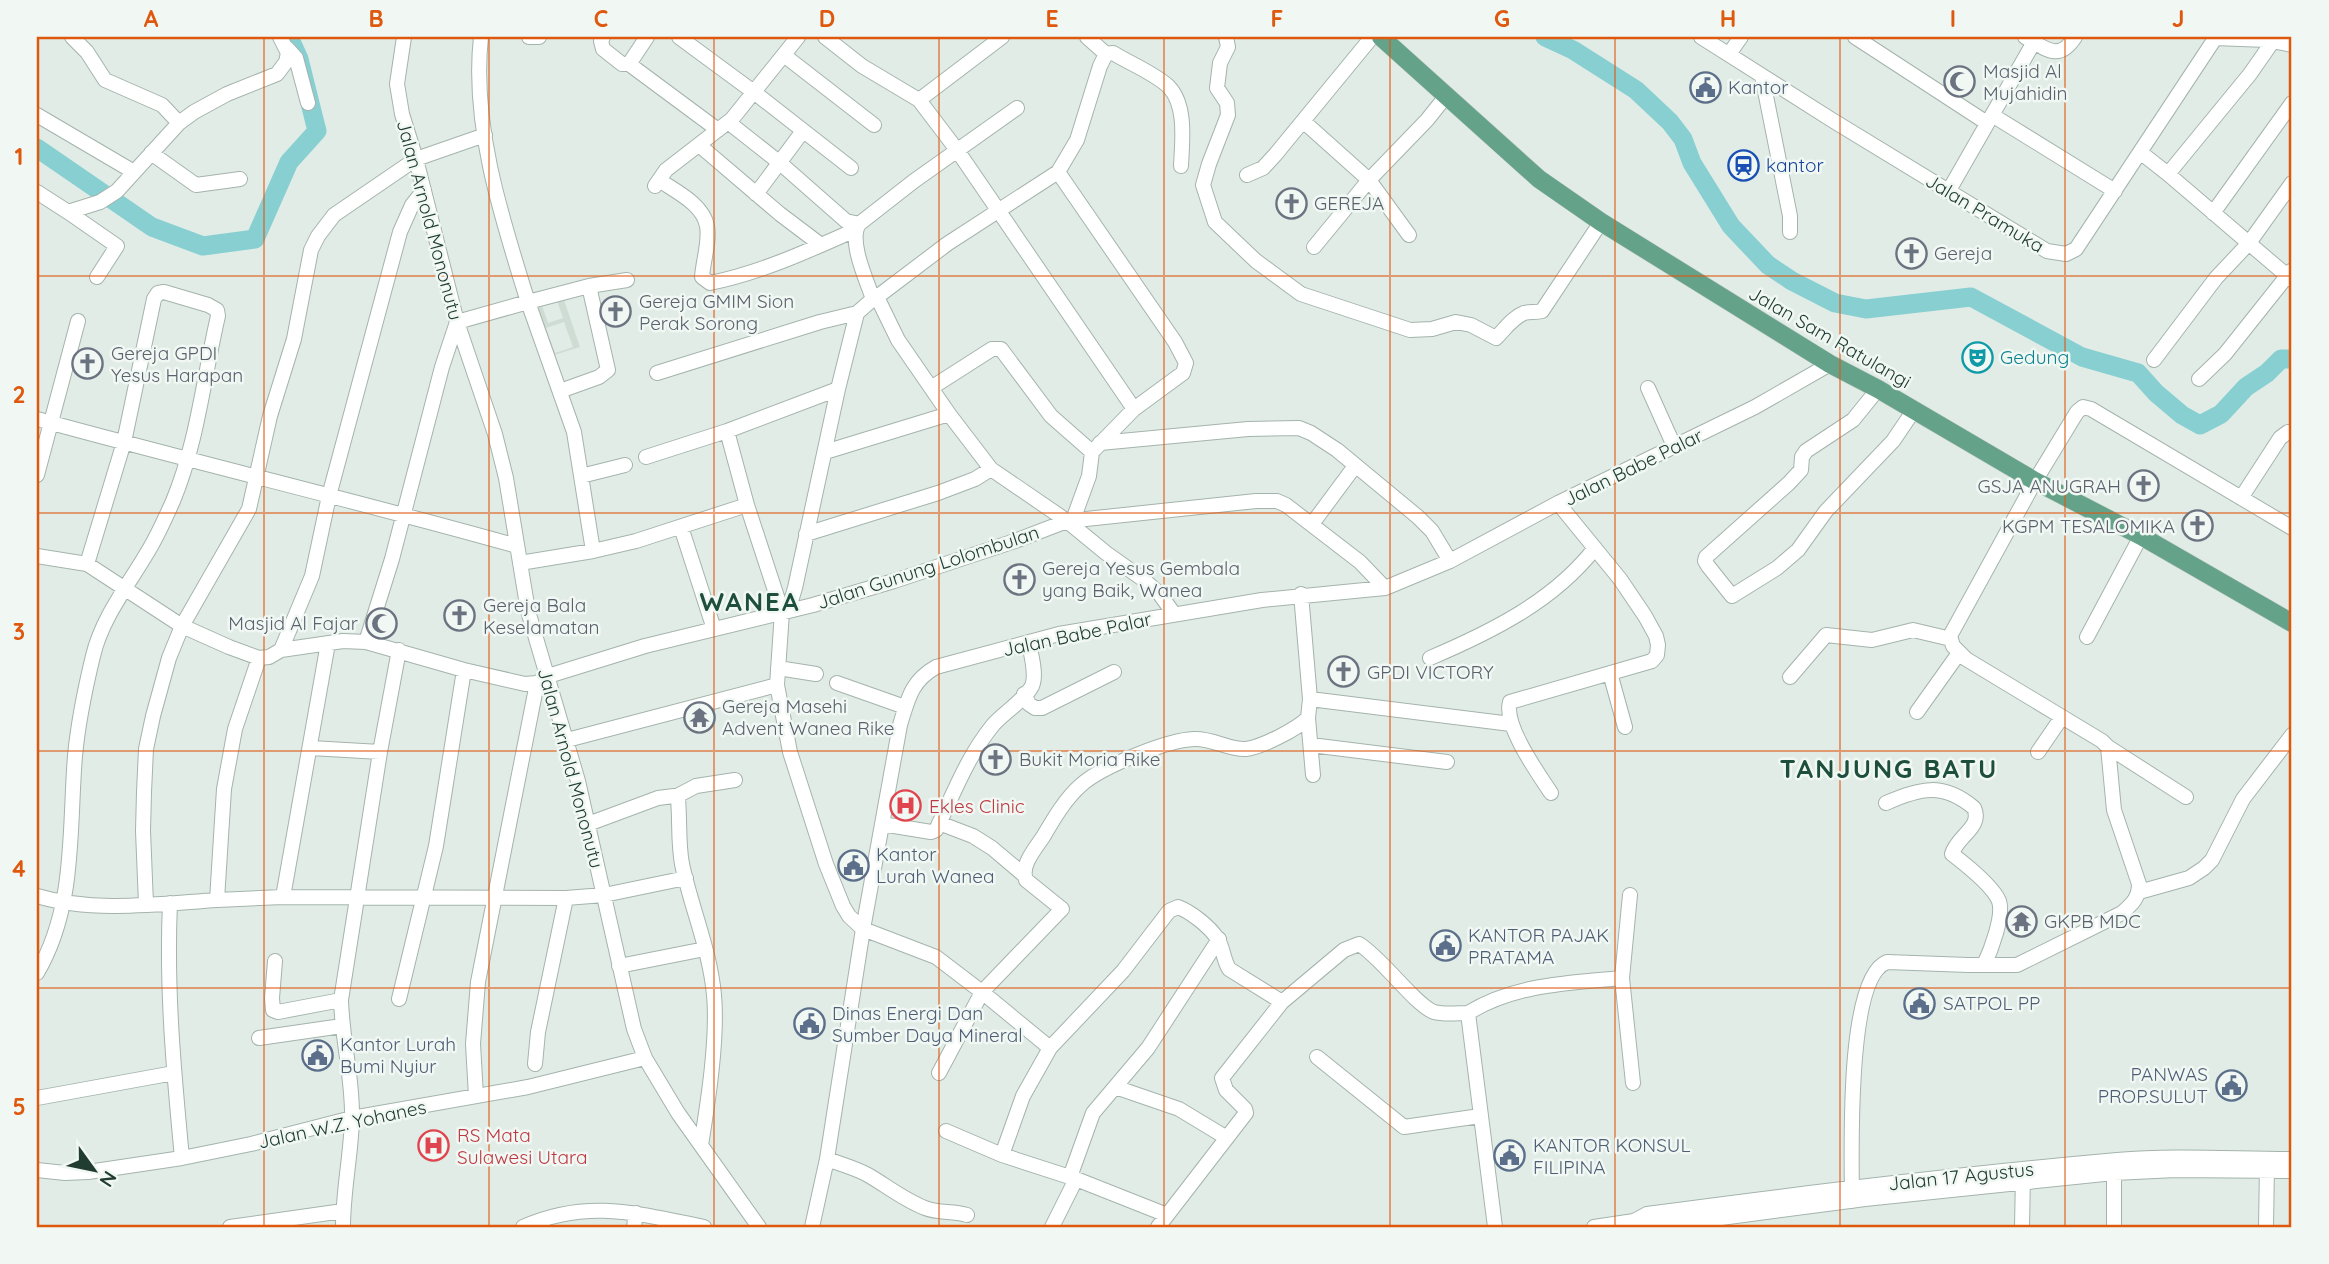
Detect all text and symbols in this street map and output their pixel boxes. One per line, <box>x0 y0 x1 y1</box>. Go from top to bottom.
text: A <box>144 4 159 33</box>
text: B <box>368 4 384 33</box>
text: C <box>594 4 608 33</box>
text: D <box>819 4 835 33</box>
text: E <box>1045 4 1059 33</box>
text: F <box>1271 4 1283 33</box>
text: G <box>1494 4 1510 33</box>
text: H <box>1720 4 1736 33</box>
text: I <box>1950 4 1956 33</box>
text: J <box>2172 4 2184 33</box>
place label: Masjid Al Mujahidin <box>1983 59 2068 105</box>
mosque icon: Masjid Al Mujahidin <box>1943 65 1977 99</box>
public building icon: Kantor <box>1688 70 1722 104</box>
place label: Kantor <box>1728 75 1789 99</box>
street label: Jalan Arnold Mononutu <box>392 117 468 323</box>
text: 1 <box>15 142 23 171</box>
station icon: kantor <box>1726 148 1760 182</box>
place label: kantor <box>1766 153 1824 177</box>
street label: Jalan Pramuka <box>1921 168 2049 258</box>
church icon: GEREJA <box>1274 186 1308 220</box>
place label: GEREJA <box>1314 191 1384 215</box>
church icon: Gereja <box>1894 236 1928 270</box>
place label: Gereja <box>1934 241 1992 265</box>
street label: Jalan Sam Ratulangi <box>1745 281 1915 393</box>
place label: Gereja GMIM Sion Perak Sorong <box>639 289 794 335</box>
church icon: Gereja GMIM Sion Perak Sorong <box>599 295 633 329</box>
theatre icon: Gedung <box>1960 340 1994 374</box>
place label: Gereja GPDI Yesus Harapan <box>111 341 243 387</box>
place label: Gedung <box>2000 345 2069 369</box>
church icon: Gereja GPDI Yesus Harapan <box>71 347 105 381</box>
text: 2 <box>12 380 26 409</box>
street label: Jalan Babe Palar <box>1560 423 1707 511</box>
church icon: GSJA ANUGRAH <box>2127 469 2161 503</box>
place label: GSJA ANUGRAH <box>1977 474 2121 498</box>
church icon: KGPM TESALOMIKA <box>2181 509 2215 543</box>
place label: KGPM TESALOMIKA <box>2002 514 2175 538</box>
street label: Jalan Gunung Lolombulan <box>814 520 1042 614</box>
place label: Gereja Yesus Gembala yang Baik, Wanea <box>1042 556 1240 602</box>
church icon: Gereja Yesus Gembala yang Baik, Wanea <box>1002 562 1036 596</box>
district label: WANEA <box>699 585 801 618</box>
place label: Gereja Bala Keselamatan <box>483 593 599 639</box>
church icon: Gereja Bala Keselamatan <box>443 599 477 633</box>
mosque icon: Masjid Al Fajar <box>364 606 398 640</box>
street label: Jalan Babe Palar <box>1000 606 1154 662</box>
place label: Masjid Al Fajar <box>228 611 359 635</box>
text: 3 <box>13 617 25 646</box>
church icon: GPDI VICTORY <box>1327 655 1361 689</box>
place label: GPDI VICTORY <box>1367 660 1494 684</box>
street label: Jalan Arnold Mononutu <box>533 665 609 871</box>
place label: Gereja Masehi Advent Wanea Rike <box>722 694 895 740</box>
temple icon: Gereja Masehi Advent Wanea Rike <box>682 700 716 734</box>
church icon: Bukit Moria Rike <box>979 742 1013 776</box>
place label: Bukit Moria Rike <box>1019 747 1161 771</box>
district label: TANJUNG BATU <box>1780 752 1998 785</box>
hospital icon: Ekles Clinic <box>889 789 923 823</box>
place label: Ekles Clinic <box>929 794 1025 818</box>
place label: Kantor Lurah Wanea <box>876 842 995 888</box>
public building icon: Kantor Lurah Wanea <box>836 848 870 882</box>
text: 4 <box>12 854 26 883</box>
temple icon: GKPB MDC <box>2004 904 2038 938</box>
place label: GKPB MDC <box>2044 909 2141 933</box>
place label: KANTOR PAJAK PRATAMA <box>1468 923 1609 969</box>
public building icon: KANTOR PAJAK PRATAMA <box>1428 929 1462 963</box>
public building icon: SATPOL PP <box>1903 986 1937 1020</box>
place label: SATPOL PP <box>1943 991 2040 1015</box>
place label: Dinas Energi Dan Sumber Daya Mineral <box>832 1001 1023 1047</box>
public building icon: Dinas Energi Dan Sumber Daya Mineral <box>792 1007 826 1041</box>
place label: Kantor Lurah Bumi Nyiur <box>340 1032 456 1078</box>
public building icon: Kantor Lurah Bumi Nyiur <box>300 1038 334 1072</box>
place label: PANWAS PROP.SULUT <box>2098 1062 2208 1108</box>
public building icon: PANWAS PROP.SULUT <box>2214 1068 2248 1102</box>
text: 5 <box>12 1092 26 1121</box>
street label: Jalan W.Z. Yohanes <box>256 1094 428 1154</box>
place label: RS Mata Sulawesi Utara <box>457 1123 588 1169</box>
hospital icon: RS Mata Sulawesi Utara <box>417 1129 451 1163</box>
place label: KANTOR KONSUL FILIPINA <box>1533 1133 1691 1179</box>
north arrow <box>60 1134 130 1204</box>
public building icon: KANTOR KONSUL FILIPINA <box>1493 1139 1527 1173</box>
street label: Jalan 17 Agustus <box>1887 1156 2035 1196</box>
text: N <box>94 1167 122 1192</box>

